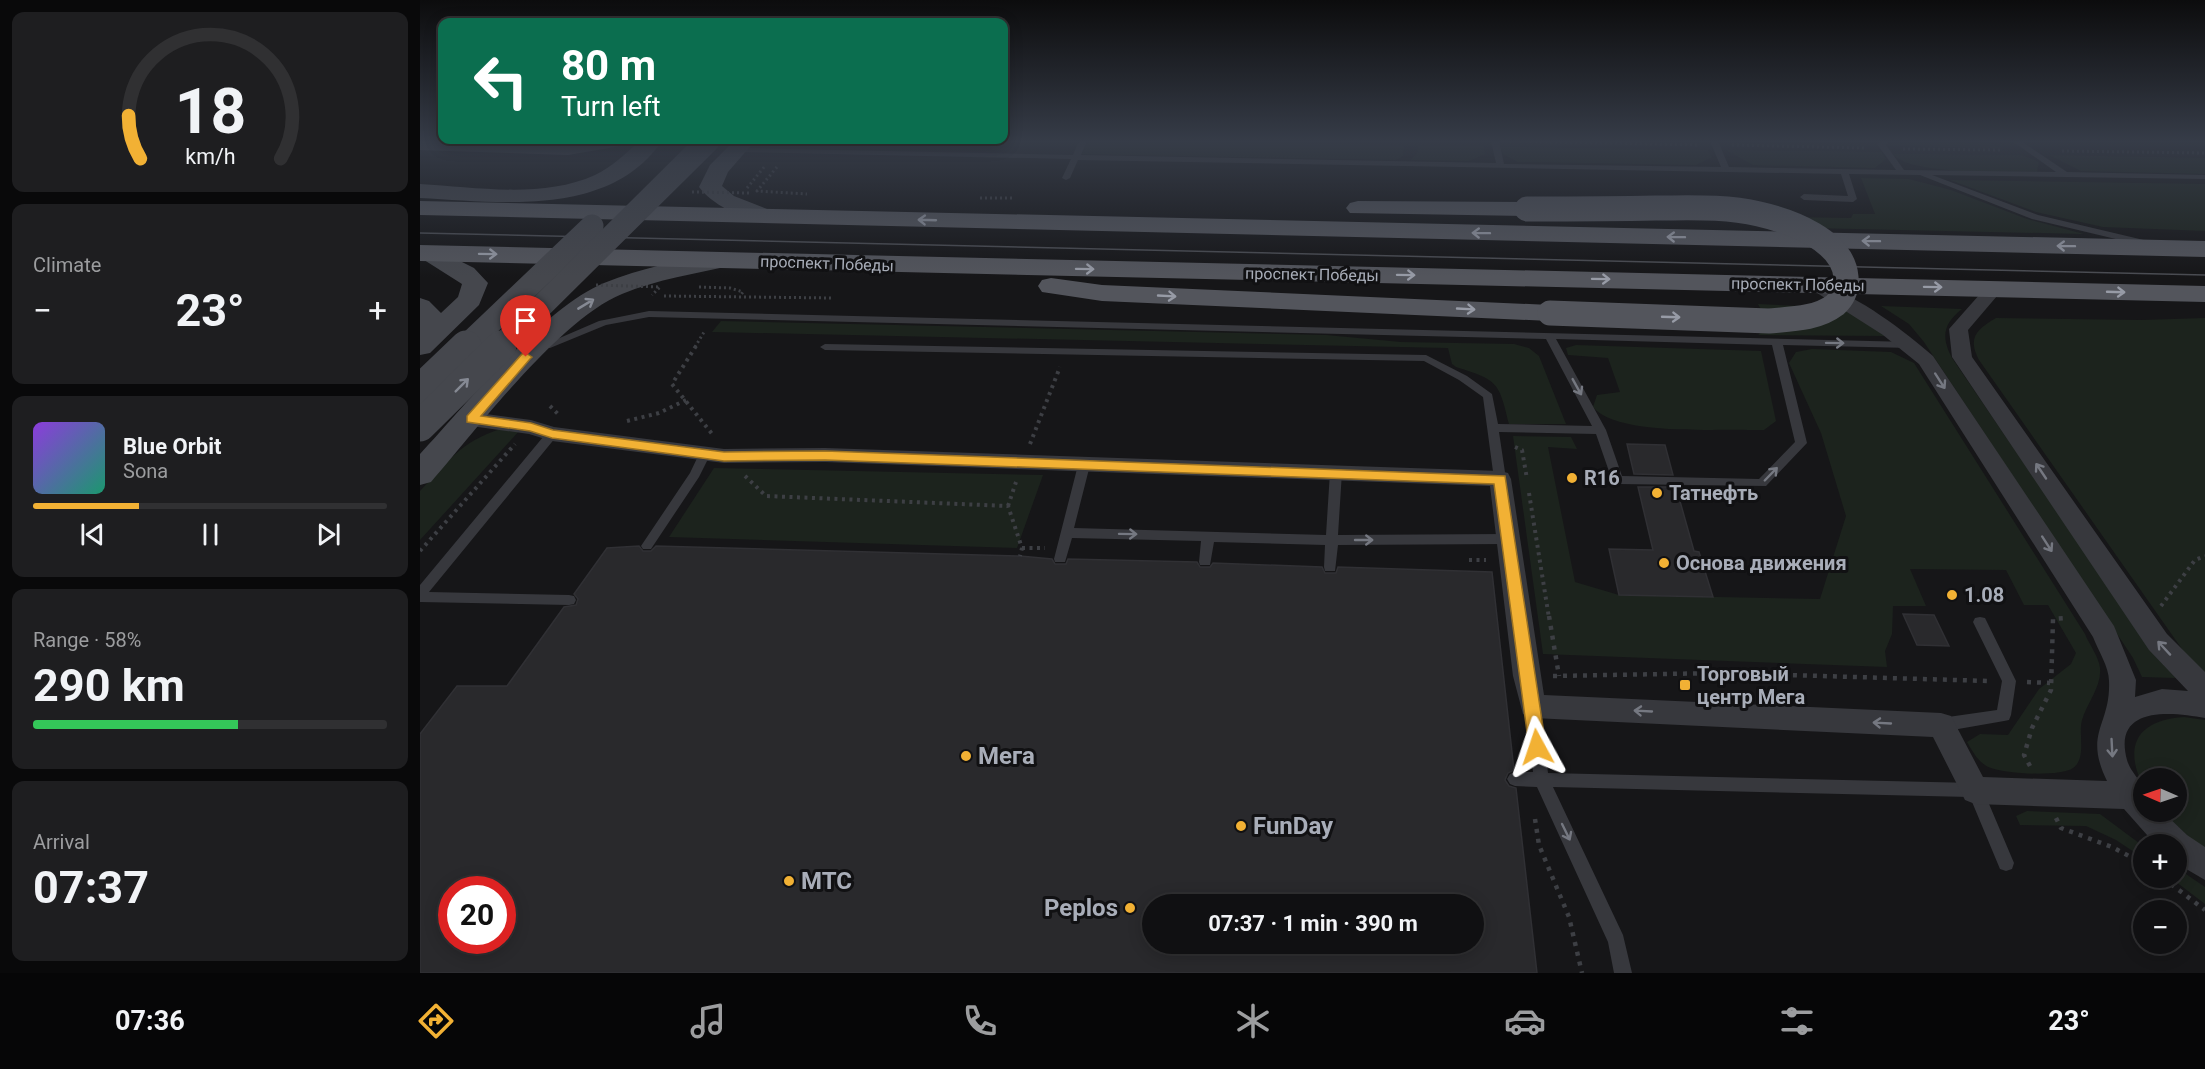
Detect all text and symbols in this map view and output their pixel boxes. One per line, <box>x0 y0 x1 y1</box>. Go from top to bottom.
text: 80 m <box>561 41 656 90</box>
icon: left <box>462 42 540 120</box>
text: 18 <box>174 75 246 148</box>
text: Turn left <box>561 91 661 123</box>
text: km/h <box>185 144 235 169</box>
one-way arrow <box>917 214 937 226</box>
one-way arrow <box>1472 227 1492 238</box>
one-way arrow <box>1667 231 1687 243</box>
one-way arrow <box>1862 236 1882 247</box>
one-way arrow <box>2057 240 2077 252</box>
one-way arrow <box>478 249 498 260</box>
street label: проспект Победы <box>760 252 894 275</box>
text: Climate <box>33 253 101 277</box>
one-way arrow <box>1074 263 1094 275</box>
street label: проспект Победы <box>1245 264 1379 285</box>
one-way arrow <box>1395 269 1415 281</box>
one-way arrow <box>1590 274 1610 285</box>
street label: проспект Победы <box>1731 274 1865 295</box>
one-way arrow <box>1922 281 1942 293</box>
text: 23° <box>175 284 245 337</box>
one-way arrow <box>2105 286 2125 298</box>
text: − <box>33 291 52 330</box>
text: + <box>368 291 387 330</box>
one-way arrow <box>1156 291 1176 302</box>
pin <box>500 295 551 357</box>
one-way arrow <box>577 297 594 309</box>
one-way arrow <box>1456 303 1476 314</box>
icon: arrive <box>509 304 542 337</box>
one-way arrow <box>1661 312 1681 323</box>
one-way arrow <box>1825 337 1845 349</box>
one-way arrow <box>1934 372 1946 389</box>
one-way arrow <box>454 377 469 392</box>
one-way arrow <box>1572 378 1583 396</box>
text: Blue Orbit <box>123 434 221 459</box>
text: Sona <box>123 459 168 483</box>
one-way arrow <box>2034 463 2046 480</box>
place label: R16 <box>1584 466 1620 490</box>
one-way arrow <box>1763 467 1778 482</box>
marker: R16 <box>1565 471 1579 485</box>
place label: Татнефть <box>1669 481 1758 505</box>
marker: Татнефть <box>1650 486 1664 500</box>
icon: previous <box>76 518 109 551</box>
icon: pause <box>194 518 227 551</box>
icon: next <box>312 518 345 551</box>
one-way arrow <box>1117 528 1137 540</box>
one-way arrow <box>1354 534 1374 546</box>
one-way arrow <box>2041 535 2053 552</box>
place label: Основа движения <box>1676 551 1847 575</box>
marker: Основа движения <box>1657 556 1671 570</box>
place label: 1.08 <box>1964 583 2004 607</box>
marker: 1.08 <box>1945 588 1959 602</box>
text: Range · 58% <box>33 628 141 652</box>
one-way arrow <box>2157 641 2171 656</box>
text: 290 km <box>33 659 185 712</box>
place label: Торговый центр Мега <box>1697 662 1805 709</box>
marker: Торговый центр Мега <box>1678 678 1692 692</box>
one-way arrow <box>1634 706 1654 717</box>
position arrow <box>1505 715 1569 779</box>
one-way arrow <box>1873 717 1893 728</box>
one-way arrow <box>2107 737 2118 757</box>
place label: Мега <box>978 742 1035 770</box>
marker: Мега <box>959 749 973 763</box>
north arrow <box>2133 768 2187 822</box>
map controls <box>2133 768 2187 954</box>
place label: FunDay <box>1253 812 1334 840</box>
marker: FunDay <box>1234 819 1248 833</box>
one-way arrow <box>1561 822 1573 840</box>
text: Arrival <box>33 830 90 854</box>
button: + <box>2133 834 2187 888</box>
text: 07:37 <box>33 861 149 914</box>
place label: МТС <box>801 867 852 895</box>
marker: МТС <box>782 874 796 888</box>
speed limit sign: 20 <box>438 876 516 954</box>
place label: Peplos <box>1044 894 1118 922</box>
button: − <box>2133 900 2187 954</box>
marker: Peplos <box>1123 901 1137 915</box>
text: 07:37 · 1 min · 390 m <box>1208 911 1418 936</box>
icon: directions <box>415 1000 457 1042</box>
icon: music <box>687 1000 729 1042</box>
icon: phone <box>959 1000 1001 1042</box>
icon: climate <box>1232 1000 1274 1042</box>
icon: car <box>1504 1000 1546 1042</box>
icon: filters <box>1776 1000 1818 1042</box>
text: 07:36 <box>115 1005 185 1037</box>
text: 23° <box>2048 1005 2090 1037</box>

